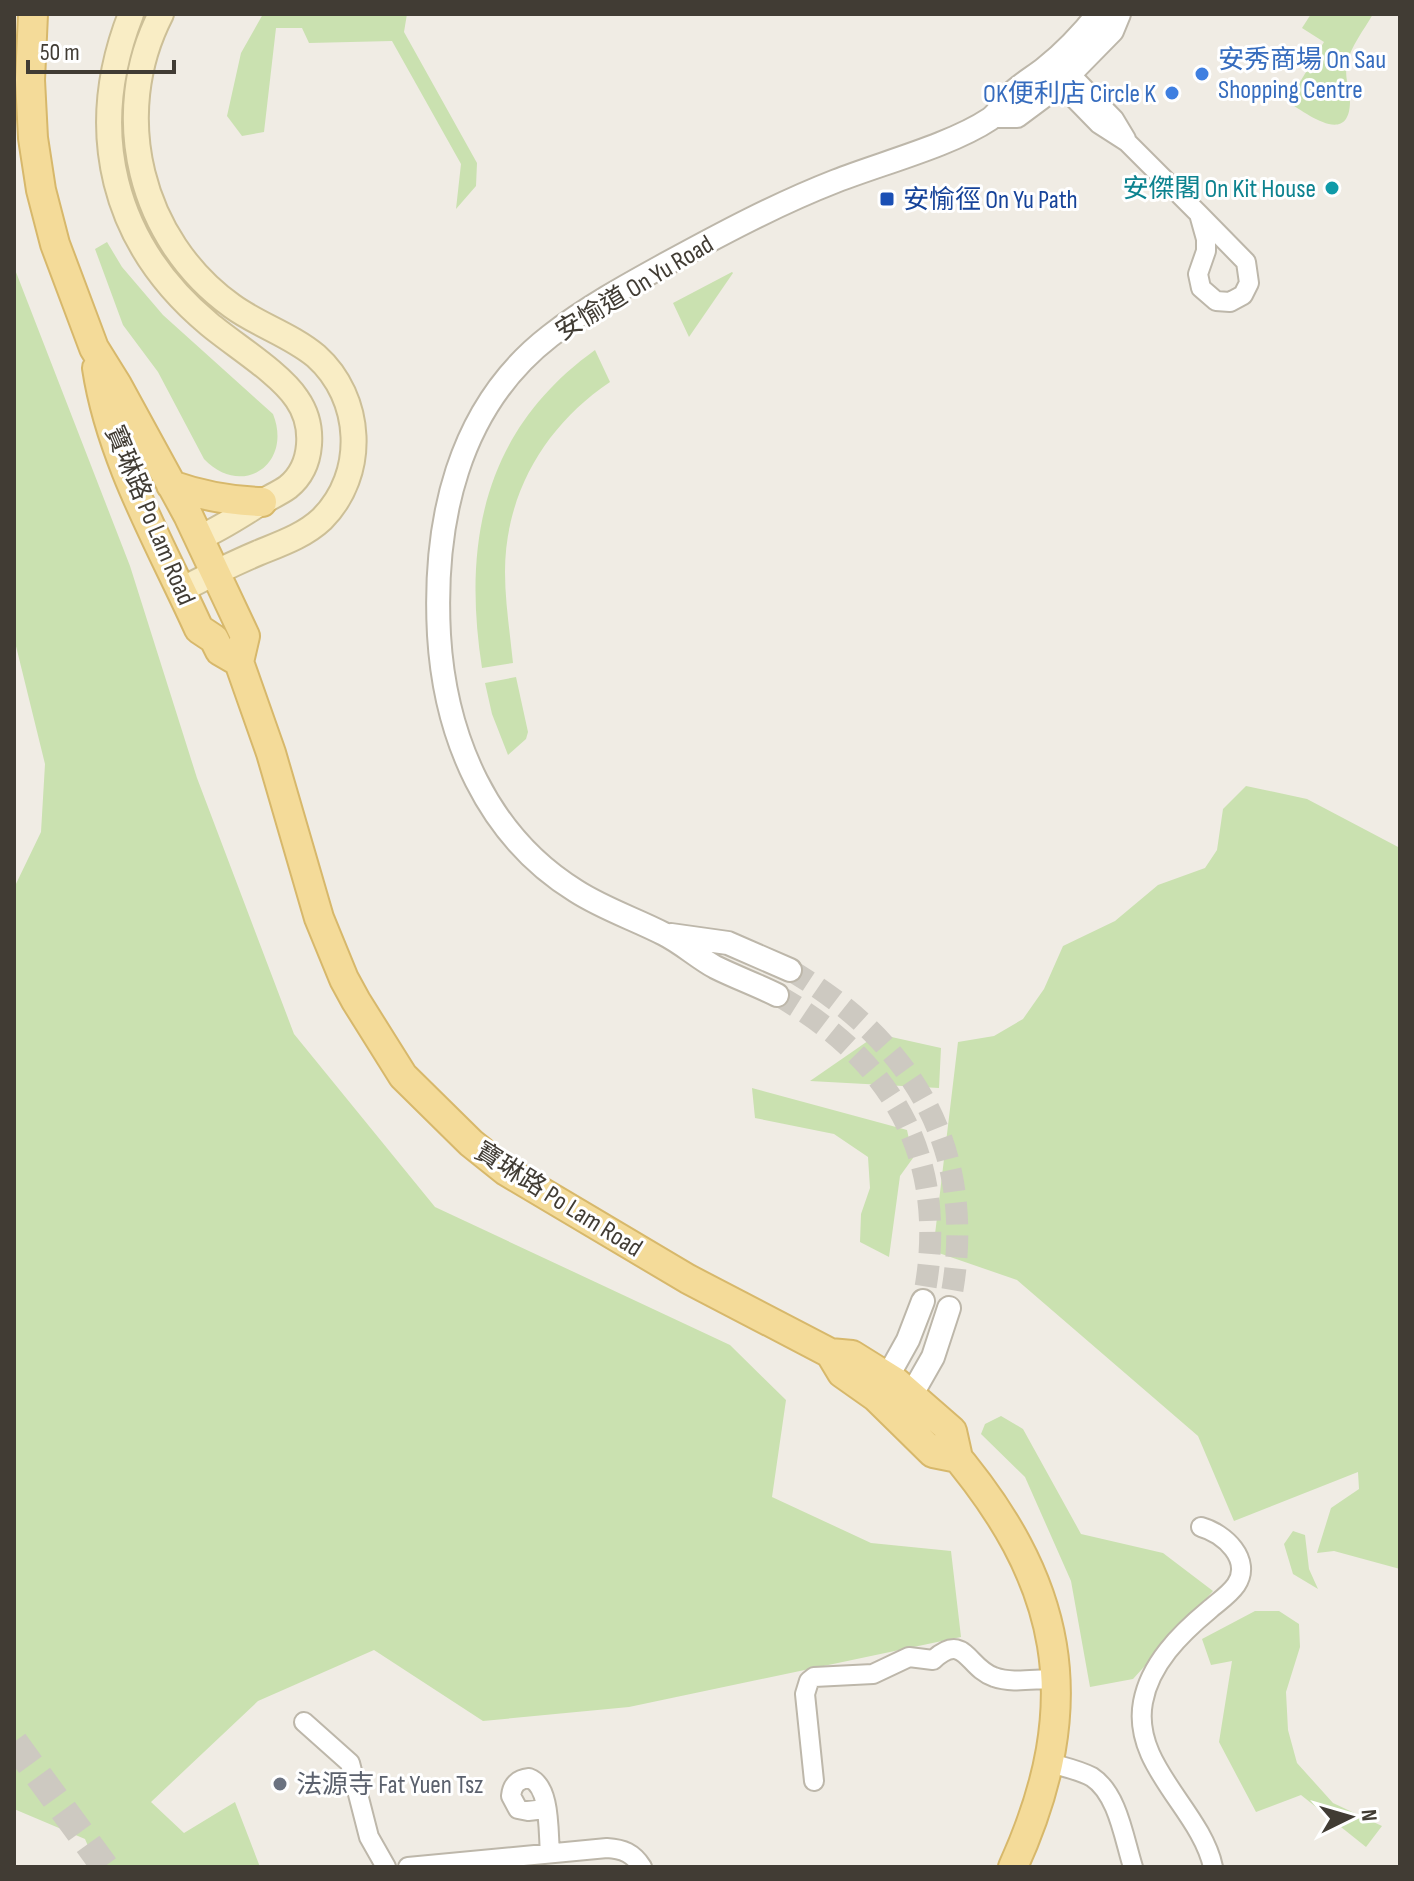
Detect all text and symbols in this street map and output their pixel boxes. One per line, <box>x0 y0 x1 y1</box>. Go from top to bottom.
scale bar <box>28 24 174 74</box>
text: 50 m <box>40 38 80 67</box>
place label: 安秀商場 On Sau Shopping Centre <box>1218 45 1386 106</box>
marker: 安秀商場 On Sau Shopping Centre <box>1193 65 1211 83</box>
place label: OK便利店 Circle K <box>983 79 1156 110</box>
marker: OK便利店 Circle K <box>1163 84 1181 102</box>
place label: 安傑閣 On Kit House <box>1122 174 1316 205</box>
marker: 安傑閣 On Kit House <box>1323 179 1341 197</box>
place label: 安愉徑 On Yu Path <box>903 185 1078 216</box>
marker: 安愉徑 On Yu Path <box>878 190 896 208</box>
street label: 安愉道 On Yu Road <box>550 229 719 347</box>
street label: 寶琳路 Po Lam Road <box>98 421 201 610</box>
street label: 寶琳路 Po Lam Road <box>469 1136 648 1264</box>
place label: 法源寺 Fat Yuen Tsz <box>296 1770 483 1801</box>
marker: 法源寺 Fat Yuen Tsz <box>271 1775 289 1793</box>
north arrow <box>1310 1777 1390 1857</box>
text: N <box>1354 1808 1382 1822</box>

